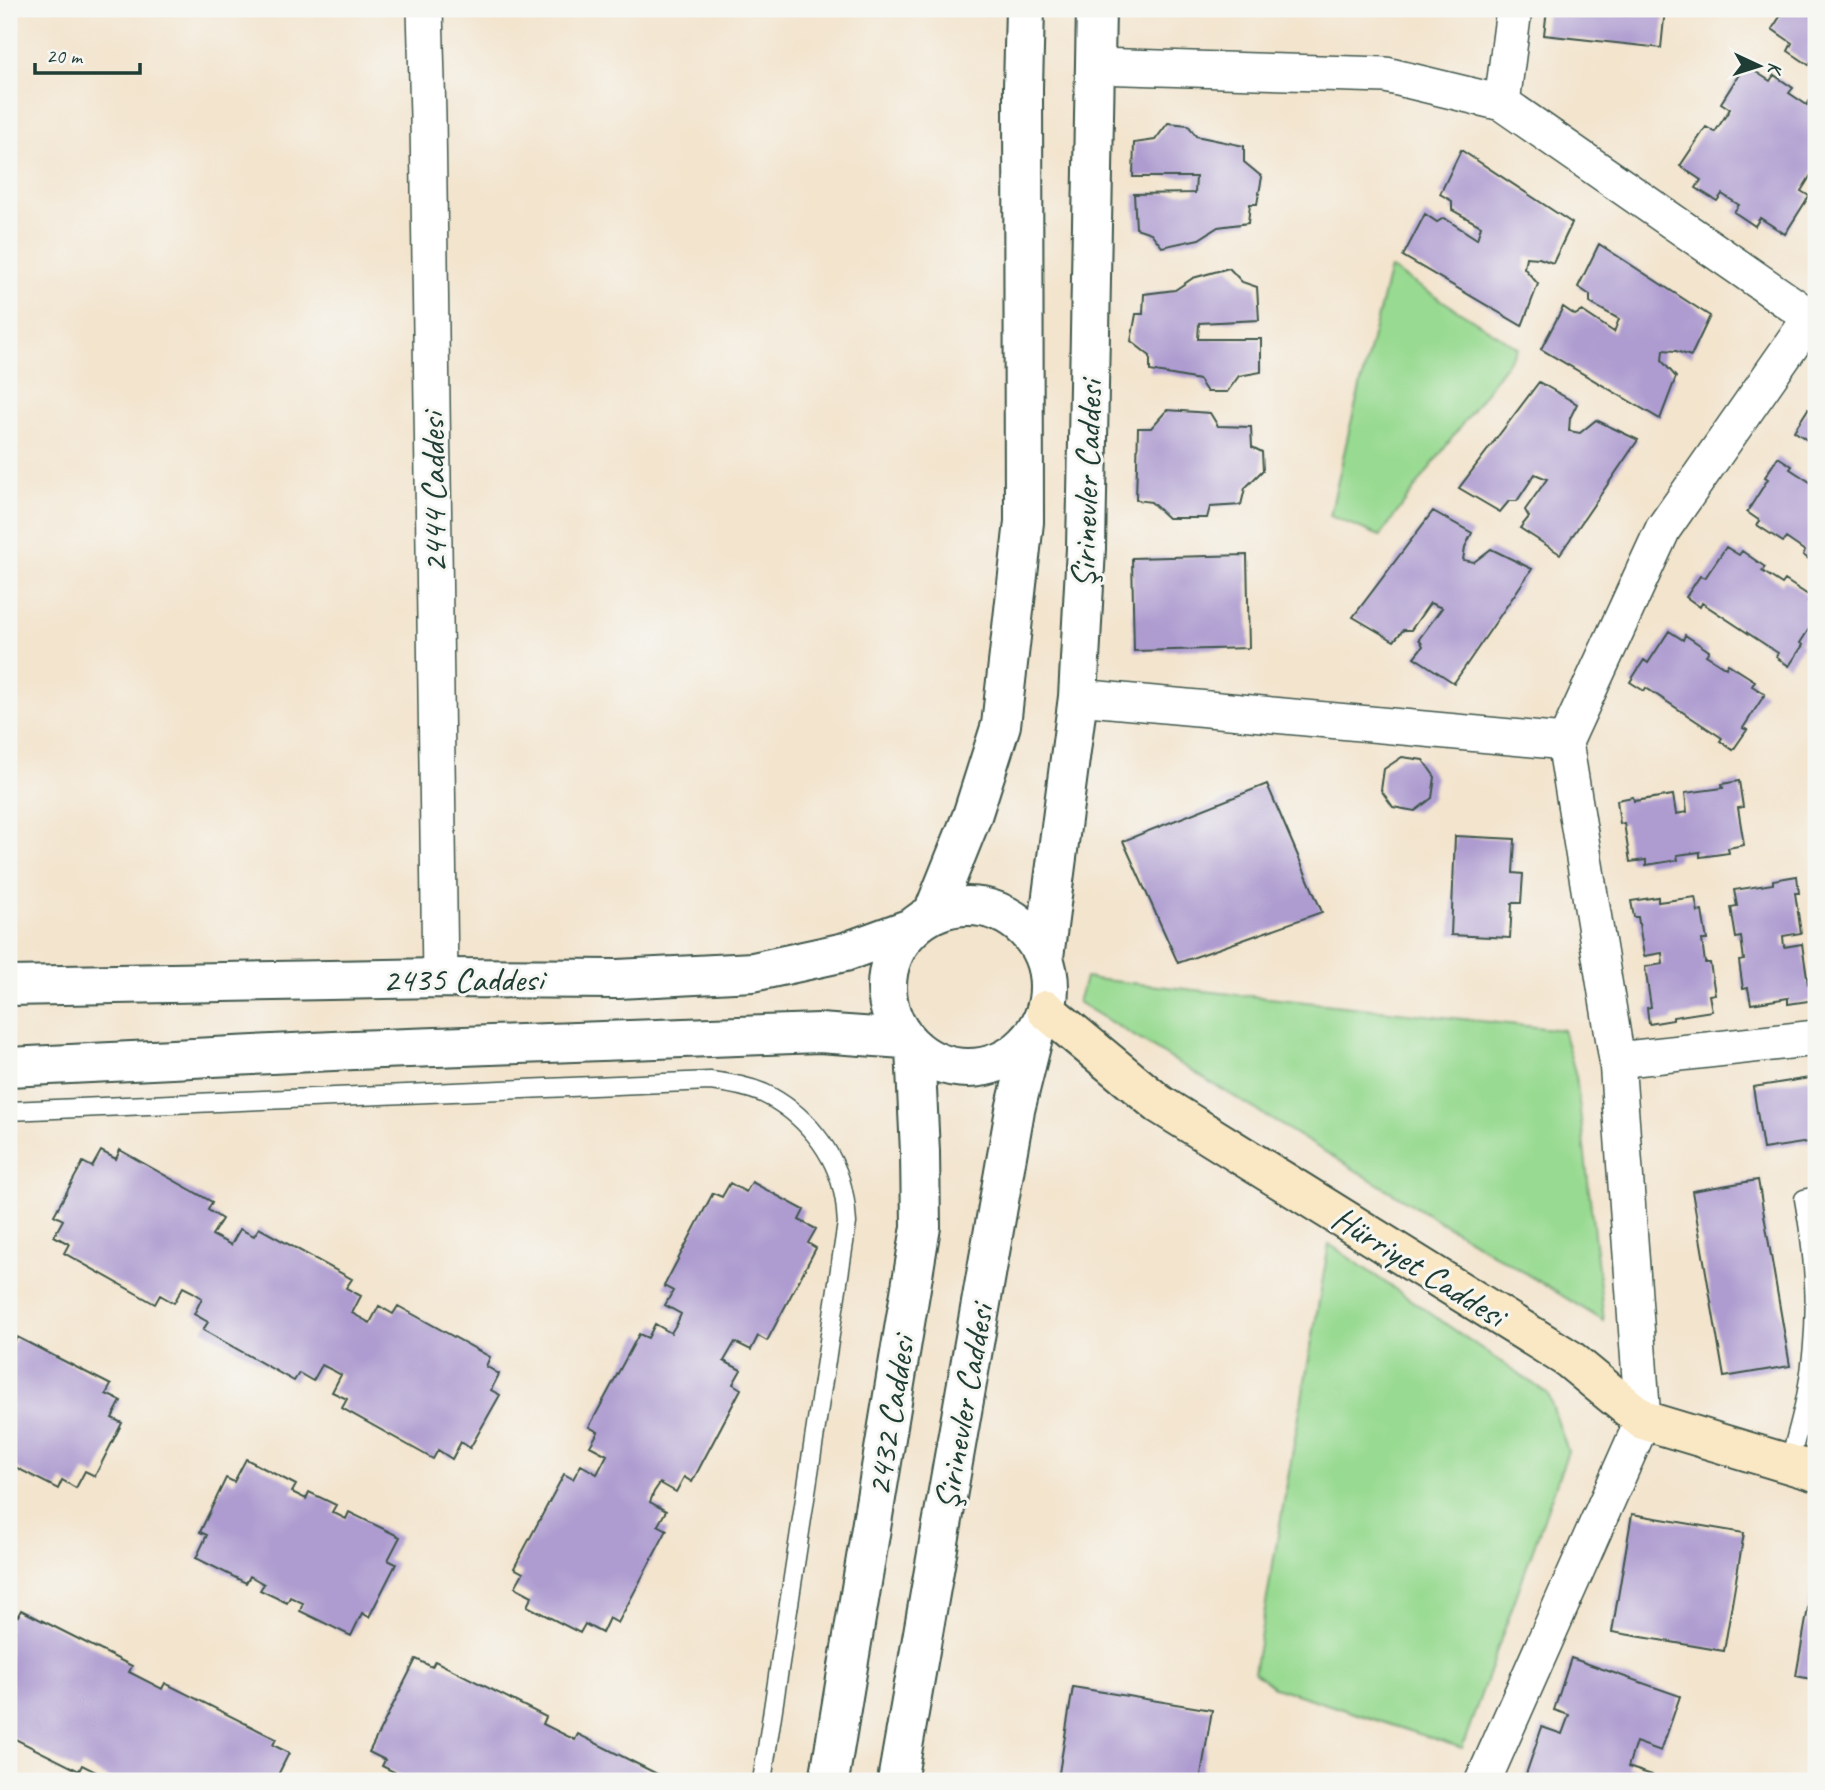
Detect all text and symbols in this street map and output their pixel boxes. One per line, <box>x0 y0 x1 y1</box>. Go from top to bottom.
scale bar <box>35 32 140 76</box>
north arrow <box>1724 32 1794 102</box>
text: 20 m <box>46 43 84 69</box>
text: K <box>1762 61 1787 77</box>
street label: Şirinevler Caddesi <box>1060 375 1113 589</box>
street label: 2444 Caddesi <box>410 408 457 574</box>
street label: 2435 Caddesi <box>383 957 548 1002</box>
street label: Hürriyet Caddesi <box>1324 1195 1518 1340</box>
street label: Şirinevler Caddesi <box>923 1297 1004 1513</box>
street label: 2432 Caddesi <box>856 1329 926 1499</box>

